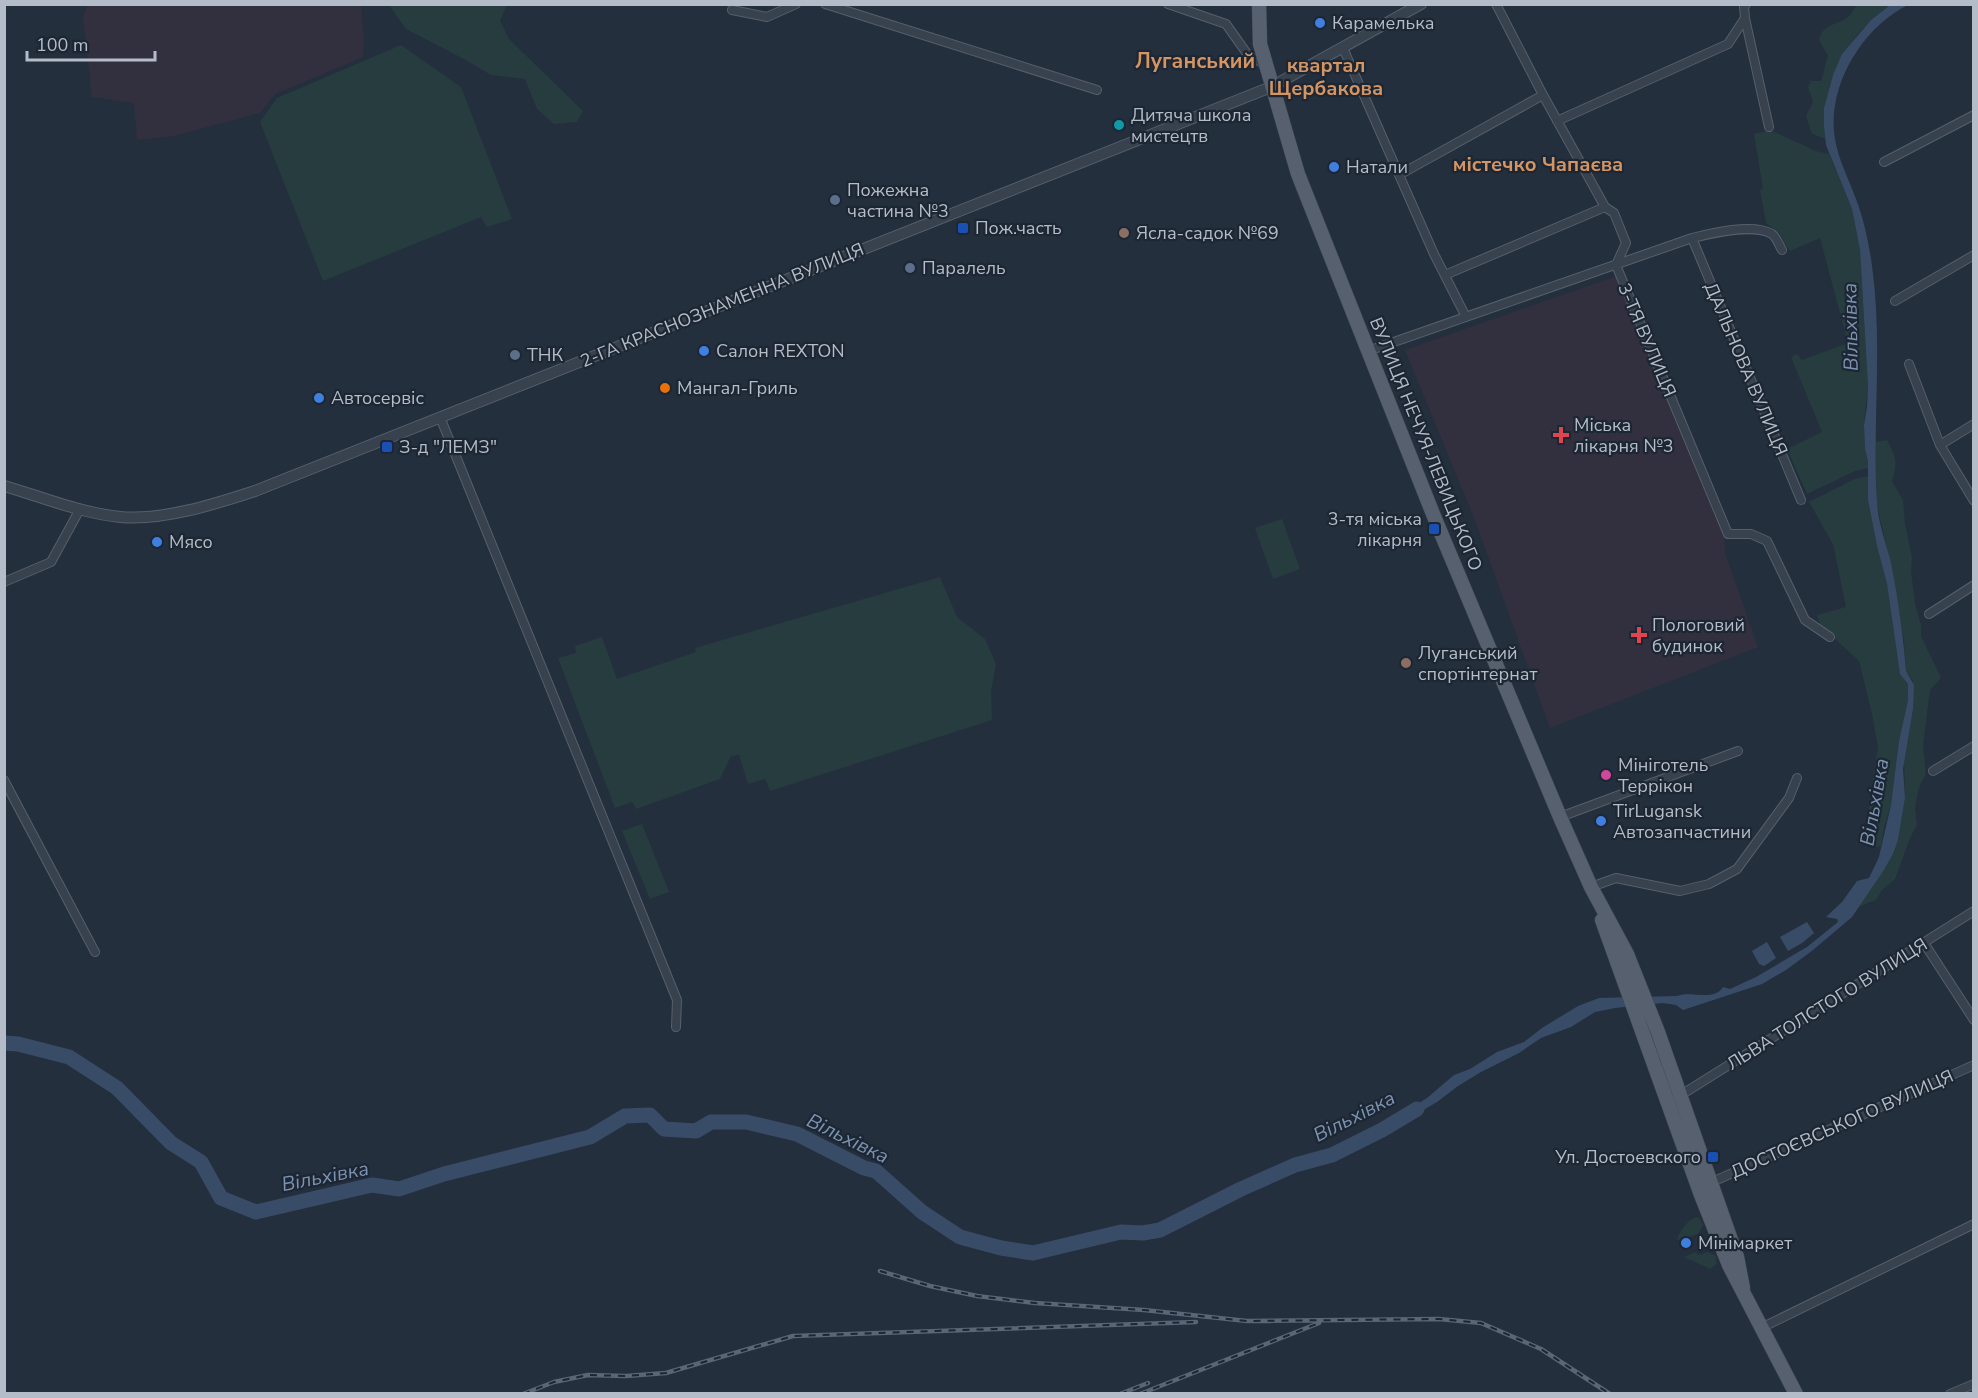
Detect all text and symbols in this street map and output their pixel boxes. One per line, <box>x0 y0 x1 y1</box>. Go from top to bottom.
place label: Карамелька <box>1332 11 1434 35</box>
marker: Карамелька <box>1313 16 1327 30</box>
scale bar <box>27 24 154 62</box>
text: 100 m <box>36 33 88 57</box>
district label: Луганський <box>1135 47 1255 75</box>
district label: квартал Щербакова <box>1269 52 1383 102</box>
place label: Дитяча школа мистецтв <box>1131 103 1251 148</box>
marker: Дитяча школа мистецтв <box>1112 118 1126 132</box>
district label: містечко Чапаєва <box>1453 151 1623 178</box>
place label: Натали <box>1346 155 1408 179</box>
marker: Натали <box>1327 160 1341 174</box>
place label: Пожежна частина №3 <box>847 178 949 223</box>
marker: Пожежна частина №3 <box>828 193 842 207</box>
place label: Пож.часть <box>975 216 1062 240</box>
marker: Пож.часть <box>956 221 970 235</box>
place label: Ясла-садок №69 <box>1136 221 1279 245</box>
marker: Ясла-садок №69 <box>1117 226 1131 240</box>
street label: 2-ГА КРАСНОЗНАМЕННА ВУЛИЦЯ <box>577 237 867 373</box>
place label: Паралель <box>922 256 1006 280</box>
marker: Паралель <box>903 261 917 275</box>
street label: 3-ТЯ ВУЛИЦЯ <box>1612 279 1682 401</box>
street label: ДАЛЬНОВА ВУЛИЦЯ <box>1699 279 1793 459</box>
water label: Вільхівка <box>1836 283 1865 371</box>
street label: ВУЛИЦЯ НЕЧУЯ-ЛЕВИЦЬКОГО <box>1364 314 1488 574</box>
place label: Салон REXTON <box>716 339 845 363</box>
place label: ТНК <box>527 343 564 367</box>
marker: Салон REXTON <box>697 344 711 358</box>
marker: ТНК <box>508 348 522 362</box>
place label: Мангал-Гриль <box>677 376 798 400</box>
marker: Мангал-Гриль <box>658 381 672 395</box>
place label: Автосервіс <box>331 386 424 410</box>
marker: Автосервіс <box>312 391 326 405</box>
place label: Міська лікарня №3 <box>1574 413 1674 458</box>
marker: Міська лікарня №3 <box>1552 426 1570 444</box>
place label: З-д "ЛЕМЗ" <box>399 435 497 459</box>
marker: З-д "ЛЕМЗ" <box>380 440 394 454</box>
place label: 3-тя міська лікарня <box>1328 507 1422 552</box>
marker: 3-тя міська лікарня <box>1427 522 1441 536</box>
place label: Мясо <box>169 530 213 554</box>
marker: Мясо <box>150 535 164 549</box>
place label: Пологовий будинок <box>1652 613 1745 658</box>
marker: Пологовий будинок <box>1630 626 1648 644</box>
place label: Луганський спортінтернат <box>1418 641 1537 686</box>
marker: Луганський спортінтернат <box>1399 656 1413 670</box>
place label: Мініготель Террікон <box>1618 753 1708 798</box>
water label: Вільхівка <box>1854 756 1895 848</box>
marker: Мініготель Террікон <box>1599 768 1613 782</box>
place label: TirLugansk Автозапчастини <box>1613 799 1751 844</box>
marker: TirLugansk Автозапчастини <box>1594 814 1608 828</box>
street label: ЛЬВА ТОЛСТОГО ВУЛИЦЯ <box>1722 932 1932 1076</box>
street label: ДОСТОЄВСЬКОГО ВУЛИЦЯ <box>1727 1064 1957 1184</box>
water label: Вільхівка <box>1309 1084 1400 1149</box>
water label: Вільхівка <box>802 1107 893 1170</box>
place label: Ул. Достоевского <box>1554 1145 1701 1169</box>
marker: Ул. Достоевского <box>1706 1150 1720 1164</box>
water label: Вільхівка <box>279 1155 371 1198</box>
place label: Мінімаркет <box>1698 1231 1792 1255</box>
marker: Мінімаркет <box>1679 1236 1693 1250</box>

